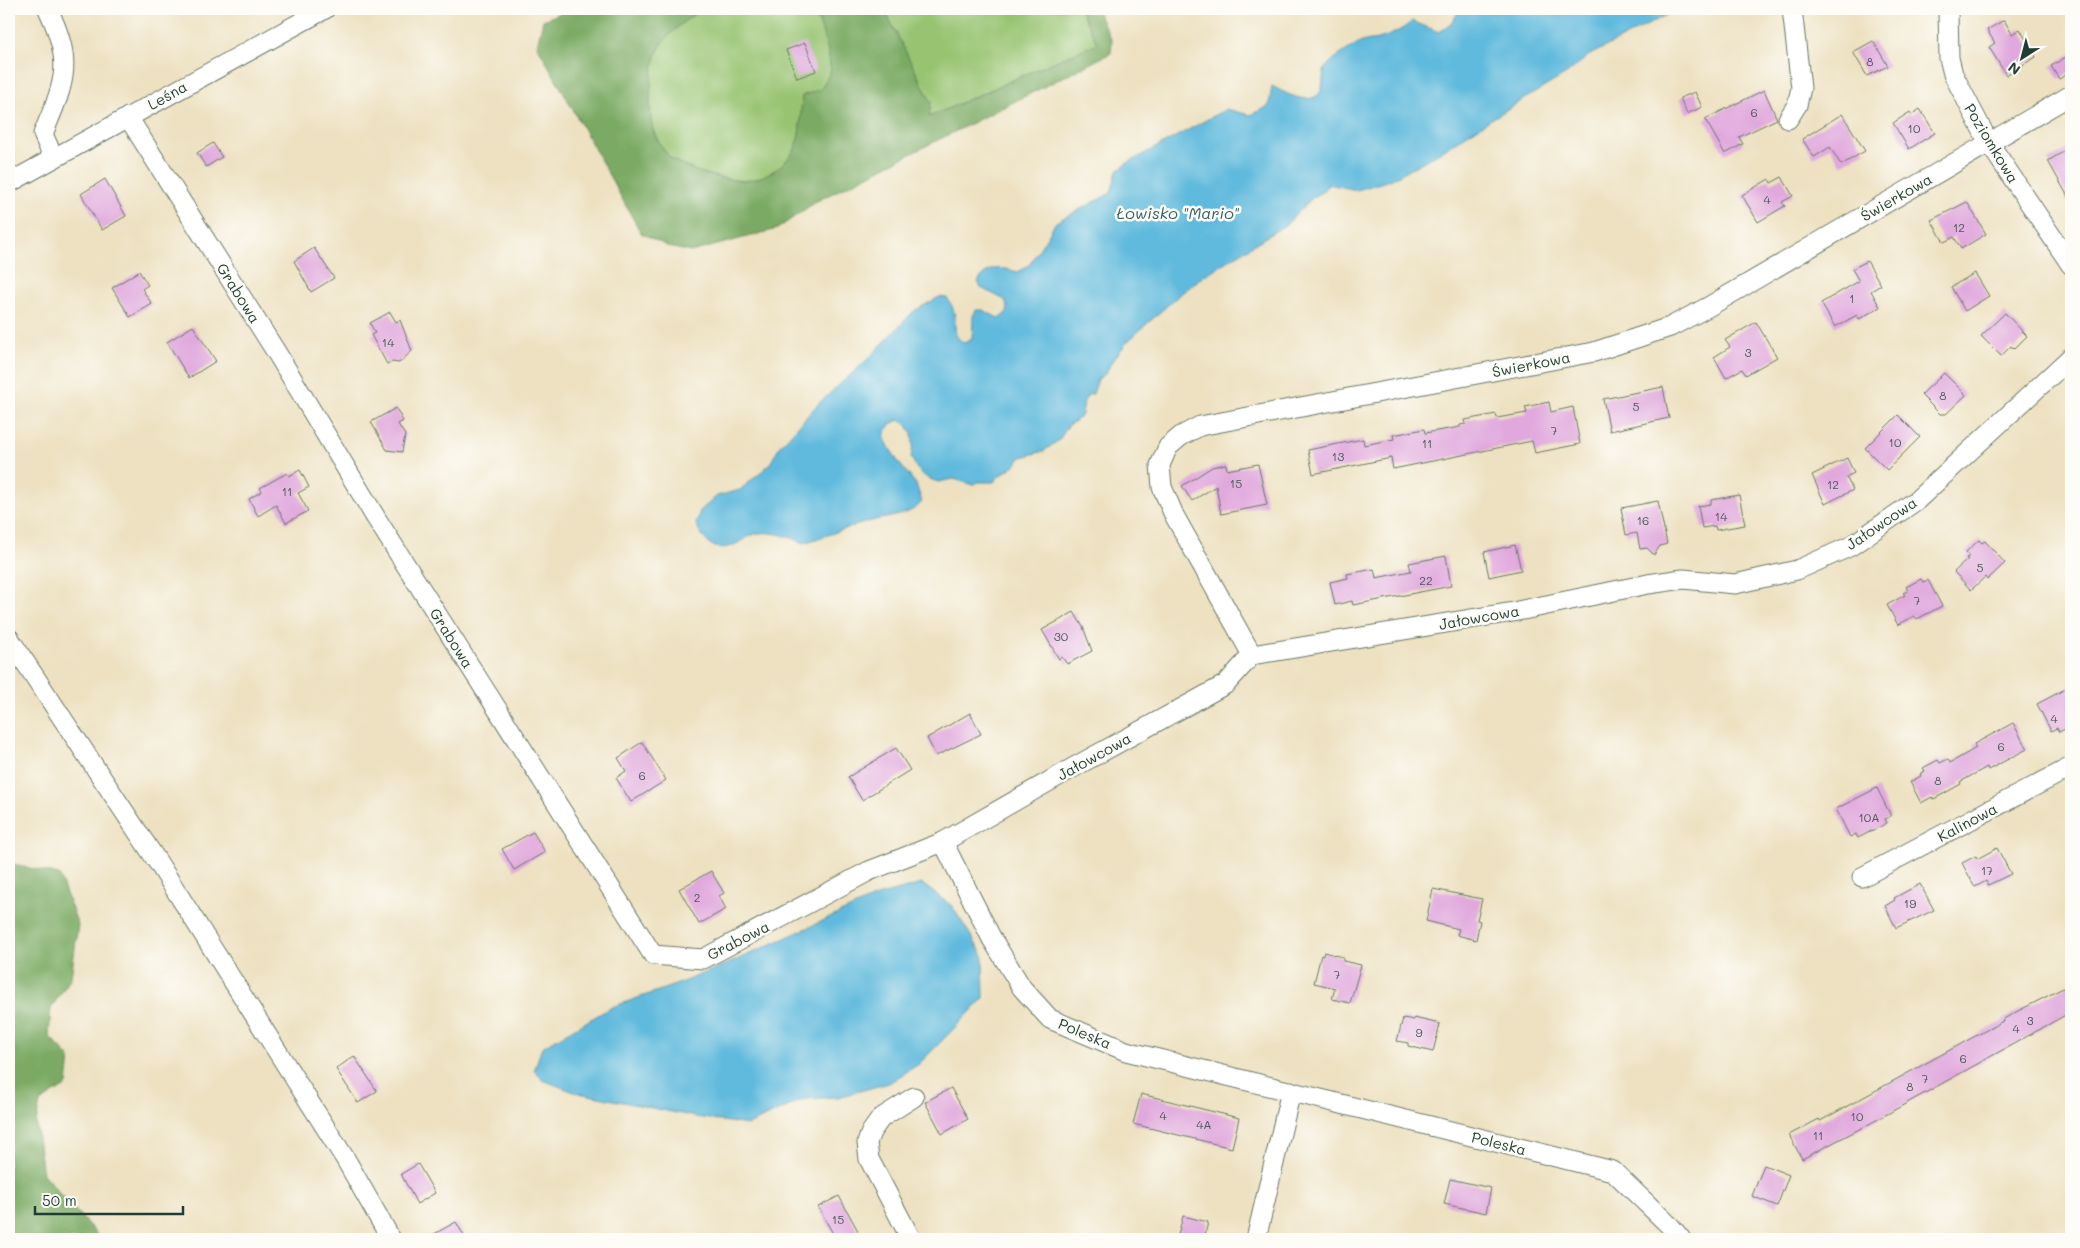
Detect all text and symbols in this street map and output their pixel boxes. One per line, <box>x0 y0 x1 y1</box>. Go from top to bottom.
north arrow <box>1998 32 2048 82</box>
house number: 8 <box>1866 53 1874 69</box>
text: N <box>2004 58 2024 80</box>
street label: Leśna <box>144 76 190 114</box>
street label: Poziomkowa <box>1960 99 2024 187</box>
house number: 6 <box>1750 104 1758 120</box>
house number: 10 <box>1908 120 1921 136</box>
street label: Świerkowa <box>1857 169 1935 225</box>
house number: 4 <box>1763 191 1771 207</box>
water label: Łowisko "Mario" <box>1117 202 1240 223</box>
house number: 12 <box>1953 219 1965 235</box>
street label: Grabowa <box>213 259 265 327</box>
house number: 1 <box>1849 290 1855 306</box>
house number: 14 <box>382 334 394 350</box>
house number: 3 <box>1744 344 1752 360</box>
street label: Świerkowa <box>1490 347 1572 381</box>
house number: 8 <box>1939 387 1947 403</box>
house number: 5 <box>1633 398 1640 414</box>
house number: 7 <box>1551 422 1558 438</box>
house number: 10 <box>1889 434 1902 450</box>
house number: 11 <box>1422 435 1432 451</box>
house number: 13 <box>1332 448 1344 464</box>
house number: 15 <box>1230 475 1242 491</box>
house number: 12 <box>1827 476 1839 492</box>
house number: 11 <box>282 483 292 499</box>
street label: Jałowcowa <box>1842 492 1920 554</box>
house number: 14 <box>1715 508 1727 524</box>
house number: 16 <box>1637 512 1649 528</box>
house number: 5 <box>1977 559 1984 575</box>
house number: 22 <box>1419 572 1433 588</box>
house number: 7 <box>1914 592 1921 608</box>
street label: Jałowcowa <box>1437 600 1521 634</box>
street label: Grabowa <box>426 604 478 672</box>
house number: 30 <box>1054 628 1069 644</box>
house number: 4 <box>2050 710 2058 726</box>
street label: Jałowcowa <box>1054 728 1134 784</box>
house number: 6 <box>1997 738 2005 754</box>
house number: 6 <box>638 767 646 783</box>
house number: 8 <box>1934 772 1942 788</box>
street label: Kalinowa <box>1934 798 2000 846</box>
house number: 10A <box>1858 809 1880 825</box>
house number: 17 <box>1981 862 1993 878</box>
house number: 2 <box>694 889 700 905</box>
house number: 19 <box>1904 895 1916 911</box>
street label: Grabowa <box>703 916 773 964</box>
house number: 7 <box>1334 966 1341 982</box>
house number: 3 <box>2026 1012 2034 1028</box>
street label: Poleska <box>1055 1013 1115 1053</box>
house number: 4 <box>2012 1020 2020 1036</box>
house number: 9 <box>1415 1024 1423 1040</box>
house number: 6 <box>1959 1050 1967 1066</box>
house number: 7 <box>1922 1070 1929 1086</box>
house number: 8 <box>1906 1078 1914 1094</box>
house number: 4 <box>1159 1107 1167 1123</box>
house number: 10 <box>1851 1108 1864 1124</box>
house number: 4A <box>1196 1116 1212 1132</box>
street label: Poleska <box>1470 1127 1528 1159</box>
house number: 11 <box>1813 1127 1823 1143</box>
scale bar <box>35 1183 182 1215</box>
text: 50 m <box>42 1190 77 1210</box>
house number: 15 <box>832 1211 844 1227</box>

